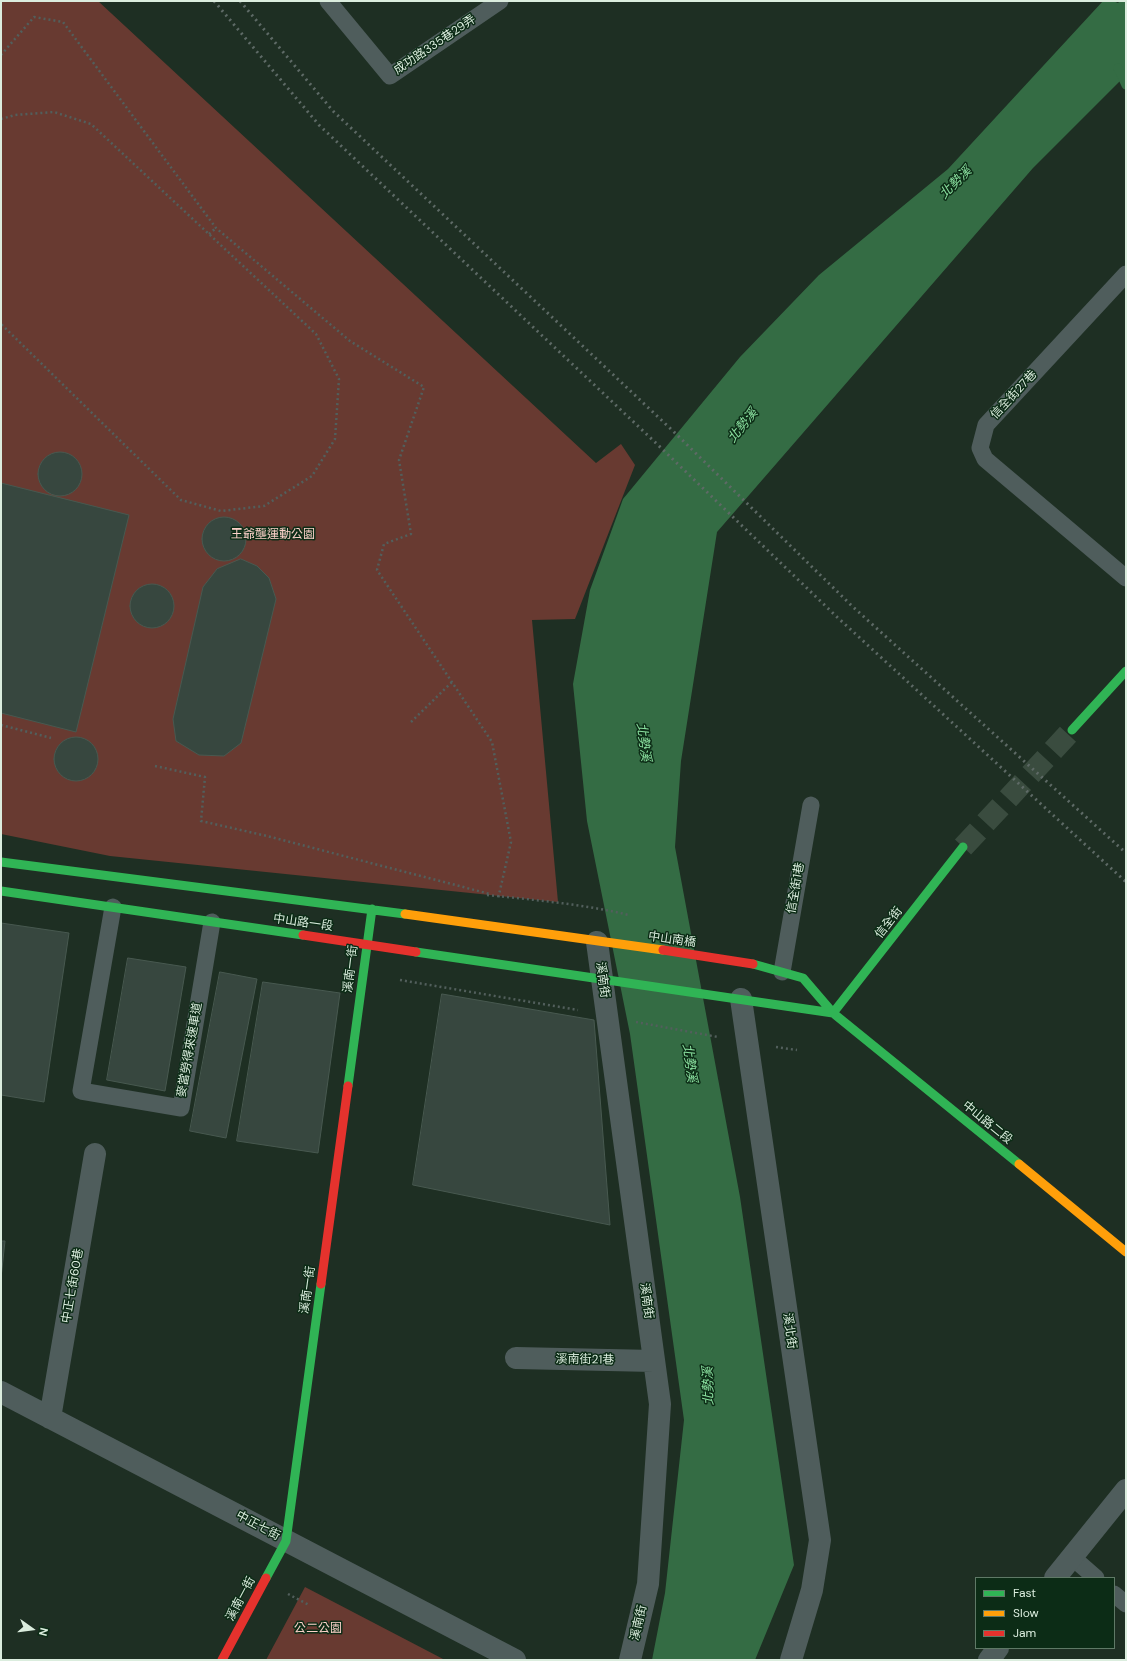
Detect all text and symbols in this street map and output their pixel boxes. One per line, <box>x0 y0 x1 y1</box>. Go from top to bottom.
street label: 成功路335巷29弄 <box>391 12 479 78</box>
water label: 北勢溪 <box>937 164 975 202</box>
street label: 信全街27巷 <box>988 368 1040 422</box>
water label: 北勢溪 <box>725 406 761 446</box>
park label: 王爺壟運動公園 <box>231 528 315 542</box>
water label: 北勢溪 <box>633 722 653 762</box>
street label: 信全街1巷 <box>784 861 808 915</box>
street label: 信全街 <box>872 904 906 942</box>
street label: 中山路一段 <box>272 912 334 934</box>
street label: 中山南橋 <box>647 930 697 950</box>
street label: 溪南一街 <box>341 944 361 994</box>
street label: 溪南街 <box>592 961 612 999</box>
street label: 麥當勞得來速車道 <box>175 1001 205 1099</box>
water label: 北勢溪 <box>679 1043 699 1083</box>
street label: 中山路二段 <box>959 1099 1015 1147</box>
street label: 中正七街60巷 <box>59 1247 87 1325</box>
street label: 溪南一街 <box>298 1265 318 1315</box>
street label: 溪南街 <box>636 1282 656 1320</box>
street label: 溪北街 <box>779 1312 799 1350</box>
street label: 溪南街21巷 <box>556 1352 614 1368</box>
water label: 北勢溪 <box>701 1366 717 1406</box>
street label: 中正七街 <box>233 1508 283 1544</box>
street label: 溪南一街 <box>223 1574 259 1624</box>
legend <box>975 1577 1115 1649</box>
text: Fast <box>1013 1585 1036 1601</box>
street label: 溪南街 <box>628 1604 650 1642</box>
text: Slow <box>1013 1605 1039 1621</box>
north arrow <box>12 1609 52 1649</box>
park label: 公二公園 <box>294 1622 342 1636</box>
text: Jam <box>1013 1625 1036 1641</box>
text: N <box>36 1626 51 1637</box>

